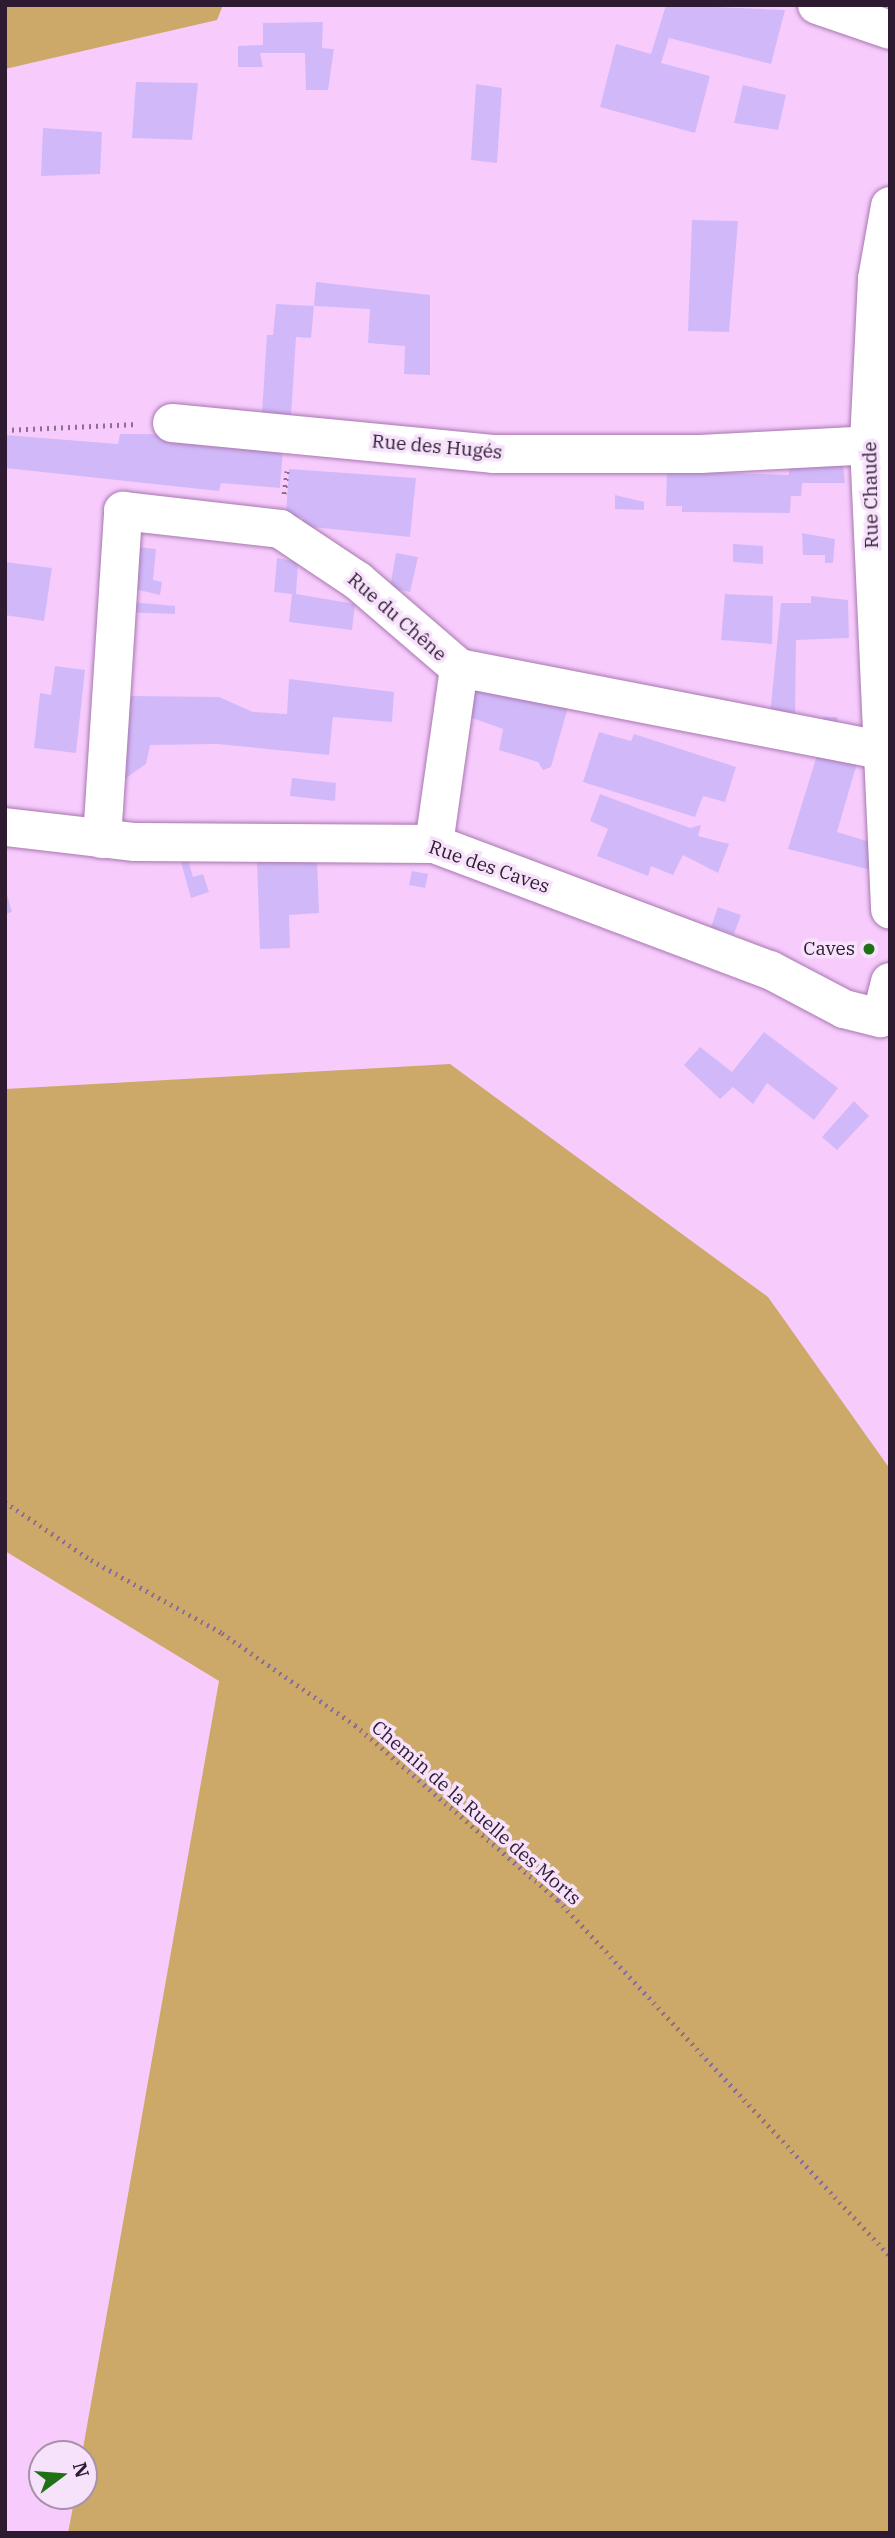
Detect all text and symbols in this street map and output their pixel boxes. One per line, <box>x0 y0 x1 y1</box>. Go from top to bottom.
street label: Rue des Hugés <box>371 430 503 464</box>
street label: Rue Chaude <box>859 441 883 549</box>
street label: Rue du Chêne <box>343 568 451 666</box>
street label: Rue des Caves <box>426 836 552 898</box>
place label: Caves <box>803 938 855 960</box>
marker: Caves <box>861 941 877 957</box>
street label: Chemin de la Ruelle des Morts <box>367 1716 585 1910</box>
north arrow <box>28 2440 98 2510</box>
text: N <box>68 2459 95 2480</box>

